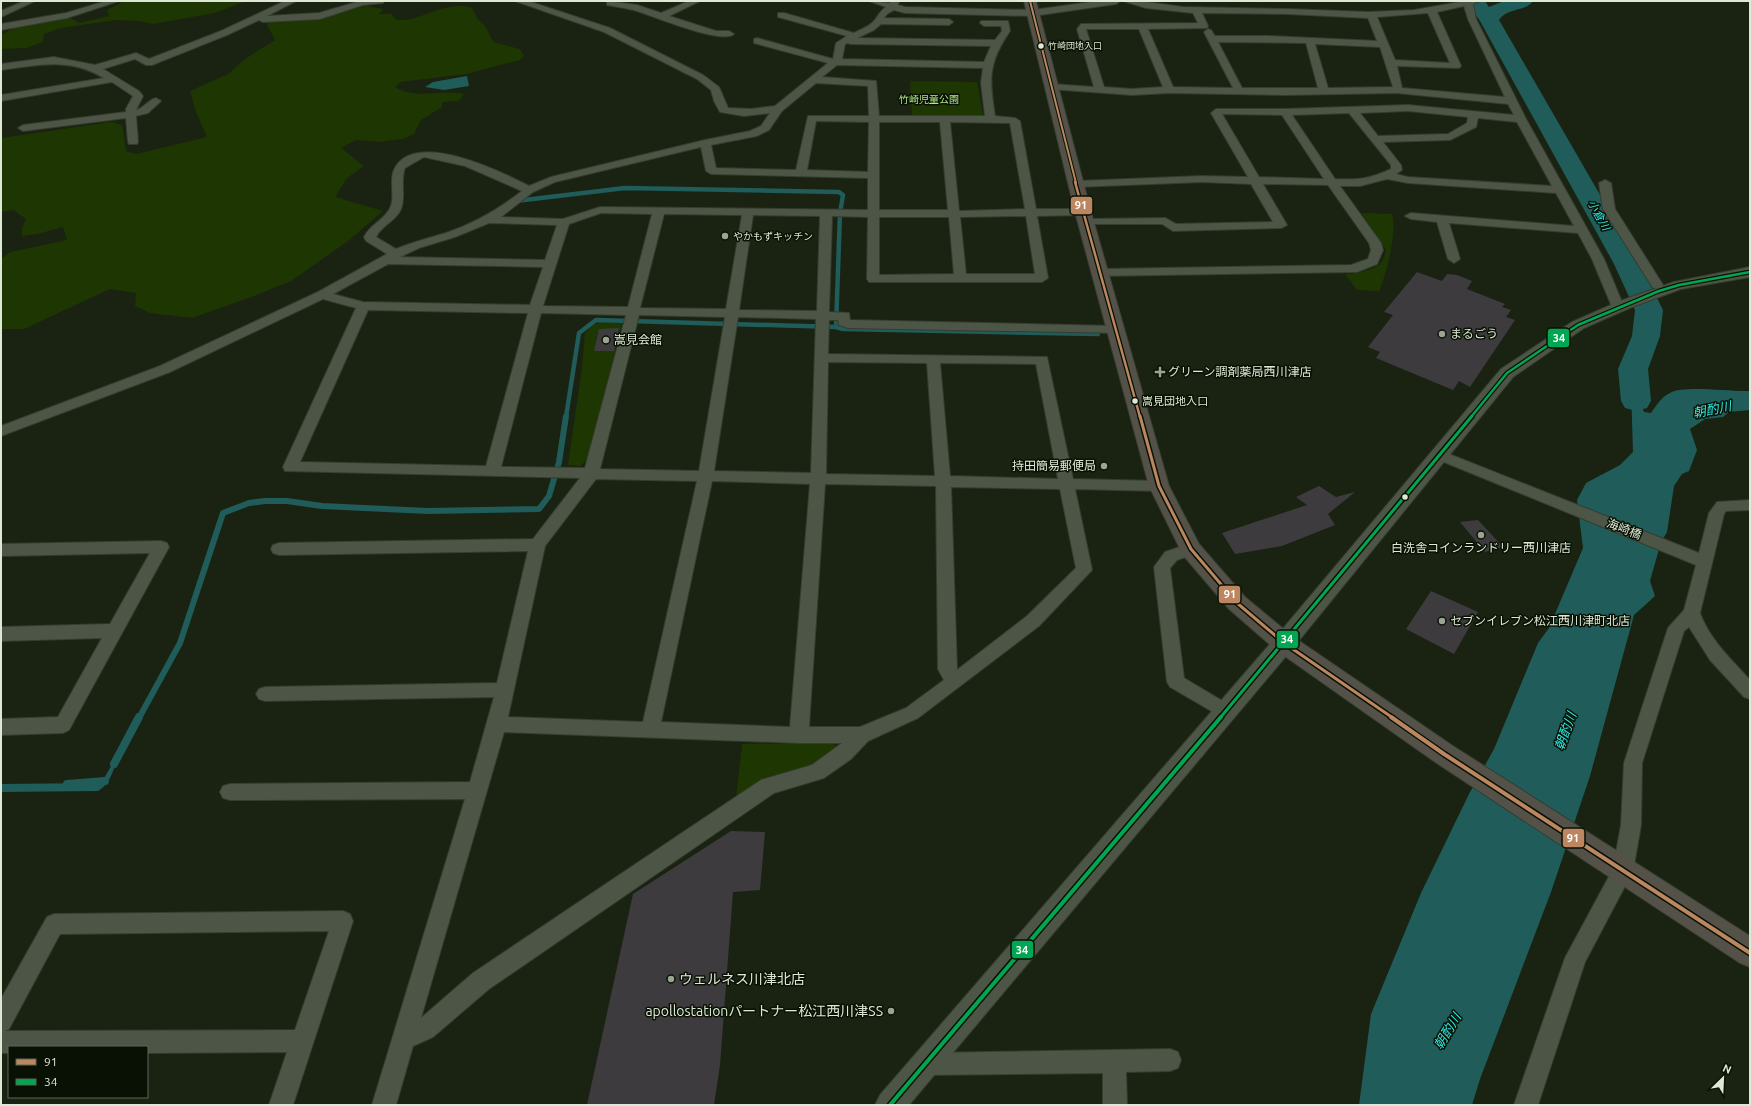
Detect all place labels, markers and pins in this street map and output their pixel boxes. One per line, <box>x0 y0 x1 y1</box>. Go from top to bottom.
marker: 竹崎団地入口 <box>1036 41 1046 51</box>
place label: 竹崎団地入口 <box>1048 41 1102 51</box>
marker: やかもずキッチン <box>720 231 730 241</box>
place label: やかもずキッチン <box>733 231 813 242</box>
place label: まるごう <box>1450 327 1498 340</box>
marker: まるごう <box>1437 329 1447 339</box>
place label: 嵩見会館 <box>614 333 662 346</box>
marker: 嵩見会館 <box>601 335 611 345</box>
place label: グリーン調剤薬局西川津店 <box>1168 365 1311 378</box>
marker: グリーン調剤薬局西川津店 <box>1155 367 1165 377</box>
place label: 嵩見団地入口 <box>1142 395 1208 407</box>
marker: 嵩見団地入口 <box>1130 396 1140 406</box>
place label: 持田簡易郵便局 <box>1012 459 1096 472</box>
marker: 持田簡易郵便局 <box>1099 461 1109 471</box>
unlabelled marker <box>1400 492 1410 502</box>
marker: 白洗舎コインランドリー西川津店 <box>1476 530 1486 540</box>
place label: 白洗舎コインランドリー西川津店 <box>1391 541 1571 554</box>
place label: セブンイレブン松江西川津町北店 <box>1450 614 1630 627</box>
marker: セブンイレブン松江西川津町北店 <box>1437 616 1447 626</box>
place label: ウェルネス川津北店 <box>679 971 805 987</box>
marker: ウェルネス川津北店 <box>666 974 676 984</box>
place label: apollostationパートナー松江西川津SS <box>645 1003 883 1019</box>
marker: apollostationパートナー松江西川津SS <box>886 1006 896 1016</box>

